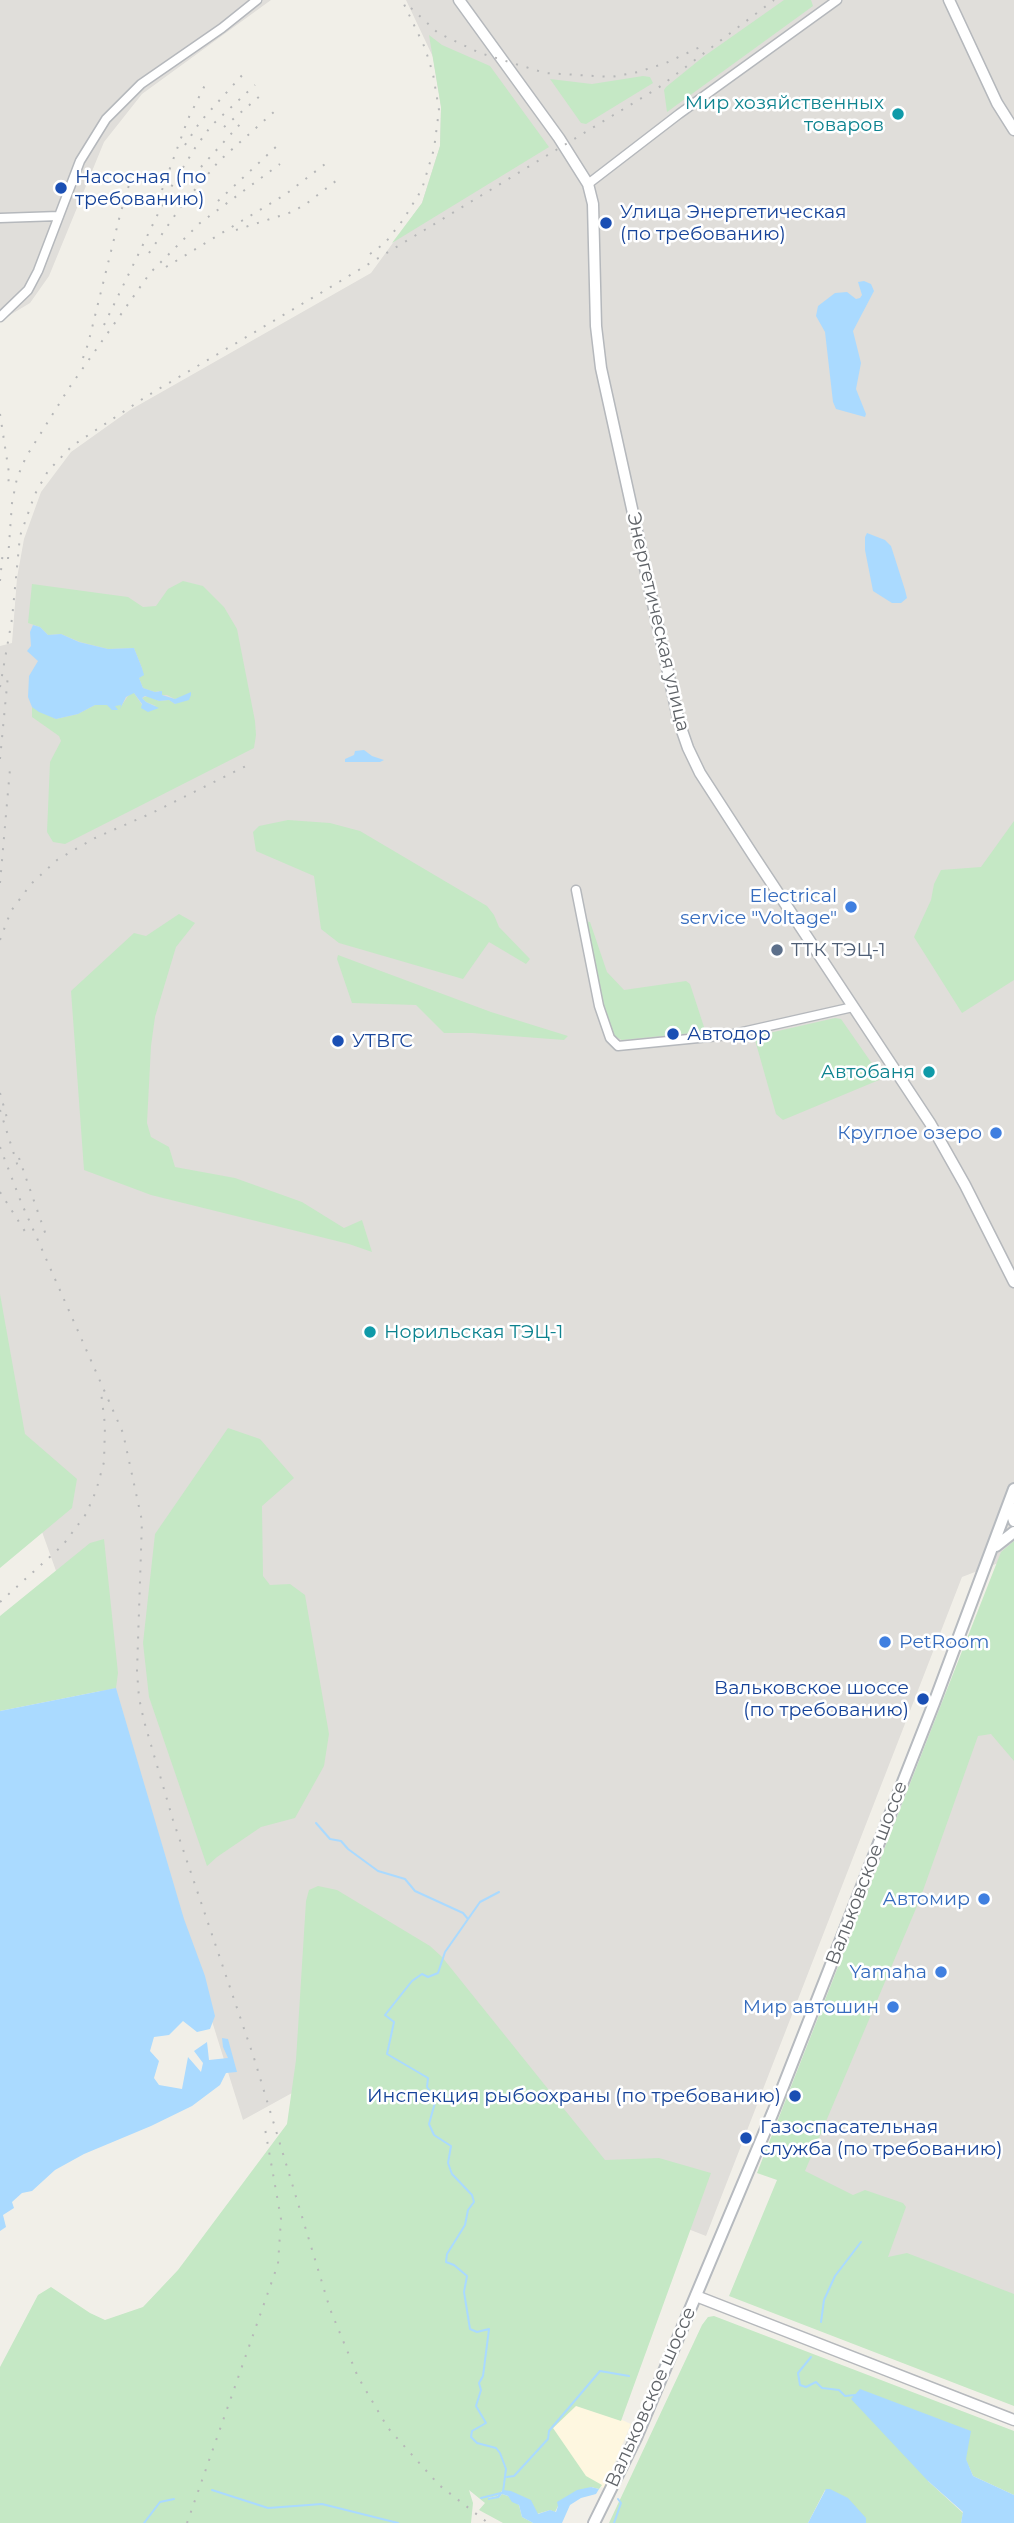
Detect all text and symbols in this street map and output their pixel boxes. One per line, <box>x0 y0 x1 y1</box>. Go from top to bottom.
place label: Мир хозяйственных товаров <box>685 92 884 136</box>
marker: Мир хозяйственных товаров <box>890 106 906 122</box>
place label: Насосная (по требованию) <box>75 166 207 210</box>
marker: Насосная (по требованию) <box>53 180 69 196</box>
place label: Улица Энергетическая (по требованию) <box>620 201 847 245</box>
marker: Улица Энергетическая (по требованию) <box>598 215 614 231</box>
street label: Энергетическая улица <box>622 510 694 734</box>
place label: Electrical service "Voltage" <box>680 885 837 929</box>
marker: Electrical service "Voltage" <box>843 899 859 915</box>
place label: ТТК ТЭЦ-1 <box>791 939 885 961</box>
marker: ТТК ТЭЦ-1 <box>769 942 785 958</box>
place label: Автодор <box>687 1023 771 1045</box>
marker: Автодор <box>665 1026 681 1042</box>
place label: УТВГС <box>352 1030 413 1052</box>
marker: УТВГС <box>330 1033 346 1049</box>
place label: Автобаня <box>821 1061 915 1083</box>
marker: Автобаня <box>921 1064 937 1080</box>
place label: Круглое озеро <box>837 1122 982 1144</box>
marker: Круглое озеро <box>988 1125 1004 1141</box>
place label: Норильская ТЭЦ-1 <box>384 1321 563 1343</box>
marker: Норильская ТЭЦ-1 <box>362 1324 378 1340</box>
place label: PetRoom <box>899 1631 989 1653</box>
marker: PetRoom <box>877 1634 893 1650</box>
place label: Вальковское шоссе (по требованию) <box>714 1677 909 1721</box>
marker: Вальковское шоссе (по требованию) <box>915 1691 931 1707</box>
street label: Вальковское шоссе <box>821 1778 913 1968</box>
place label: Автомир <box>883 1888 970 1910</box>
marker: Автомир <box>976 1891 992 1907</box>
place label: Yamaha <box>850 1961 927 1983</box>
marker: Yamaha <box>933 1964 949 1980</box>
place label: Мир автошин <box>743 1996 879 2018</box>
marker: Мир автошин <box>885 1999 901 2015</box>
place label: Инспекция рыбоохраны (по требованию) <box>367 2085 781 2107</box>
marker: Инспекция рыбоохраны (по требованию) <box>787 2088 803 2104</box>
place label: Газоспасательная служба (по требованию) <box>760 2116 1002 2160</box>
marker: Газоспасательная служба (по требованию) <box>738 2130 754 2146</box>
street label: Вальковское шоссе <box>601 2303 701 2491</box>

